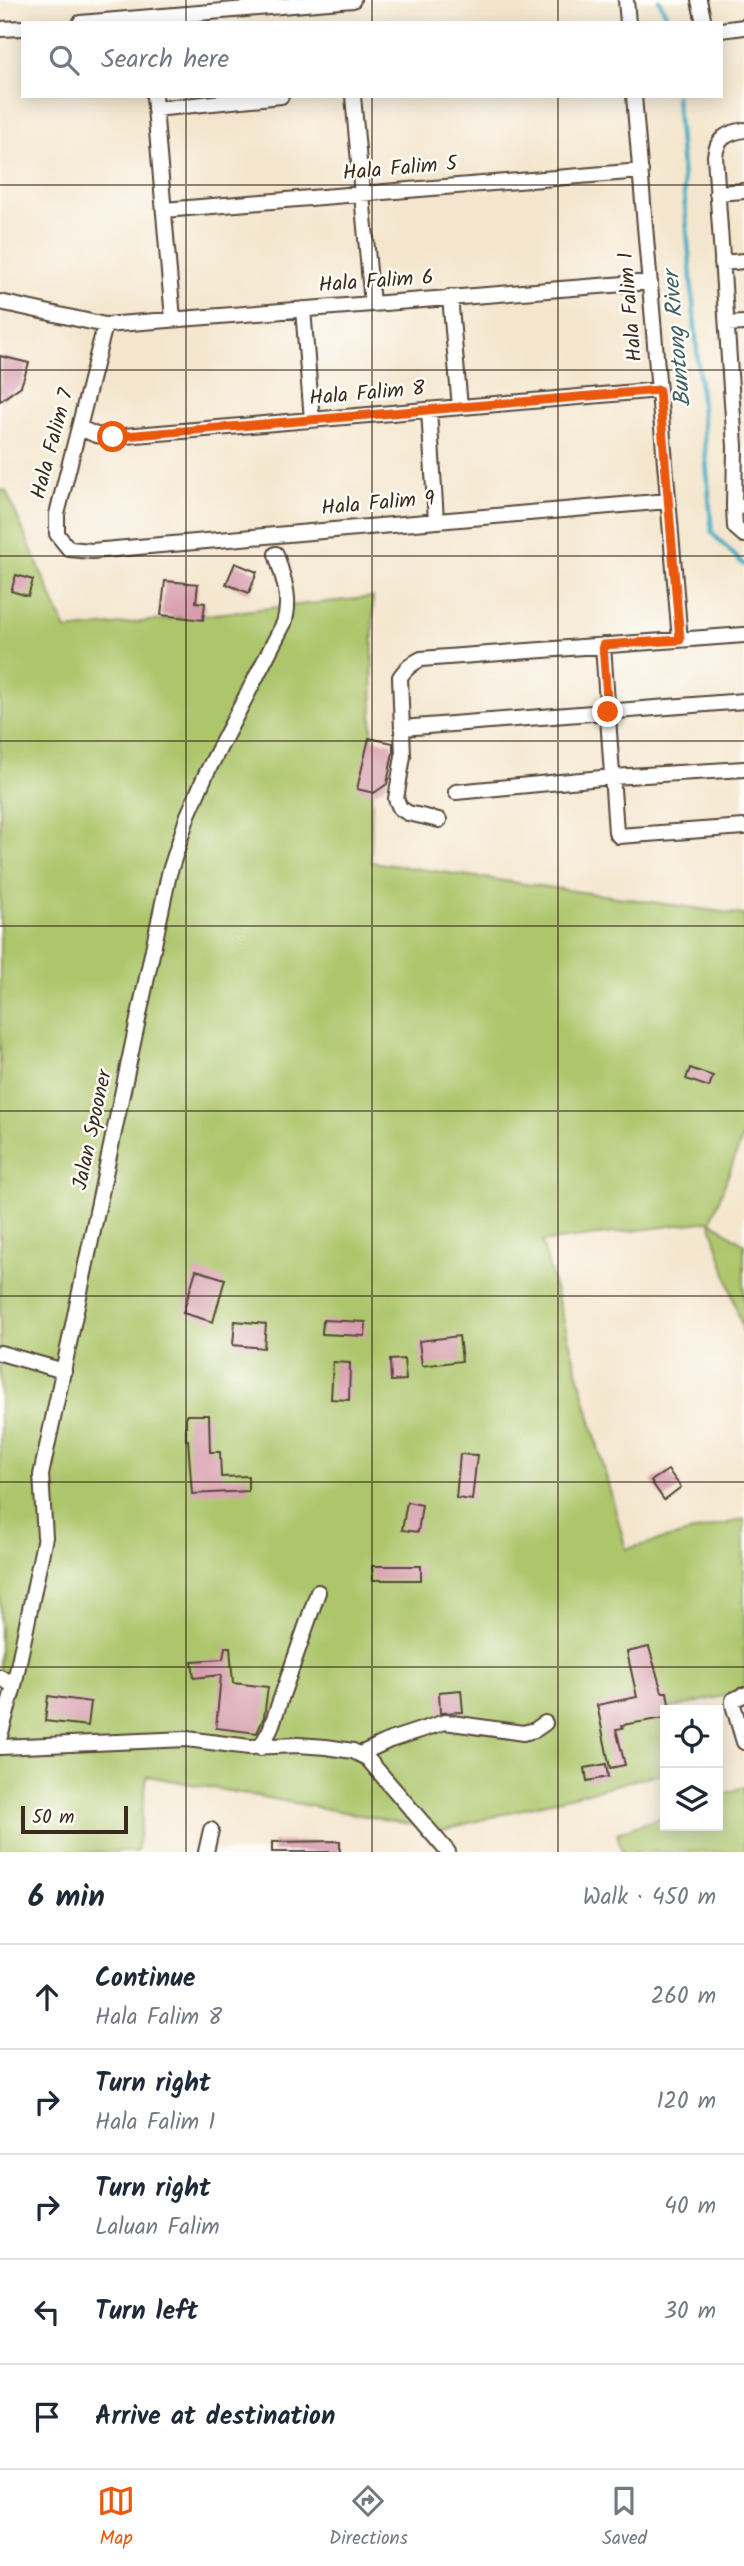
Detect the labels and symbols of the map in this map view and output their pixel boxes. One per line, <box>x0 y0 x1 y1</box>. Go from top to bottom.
street label: Hala Falim 5 <box>341 147 460 190</box>
street label: Hala Falim 1 <box>610 251 652 363</box>
street label: Hala Falim 6 <box>317 262 435 302</box>
water label: Buntong River <box>654 265 702 408</box>
street label: Hala Falim 8 <box>308 372 427 415</box>
street label: Hala Falim 7 <box>22 384 84 503</box>
route start <box>97 421 128 452</box>
street label: Hala Falim 9 <box>320 483 436 525</box>
route end <box>592 696 623 727</box>
street label: Jalan Spooner <box>64 1066 122 1193</box>
scale bar <box>21 1803 128 1835</box>

